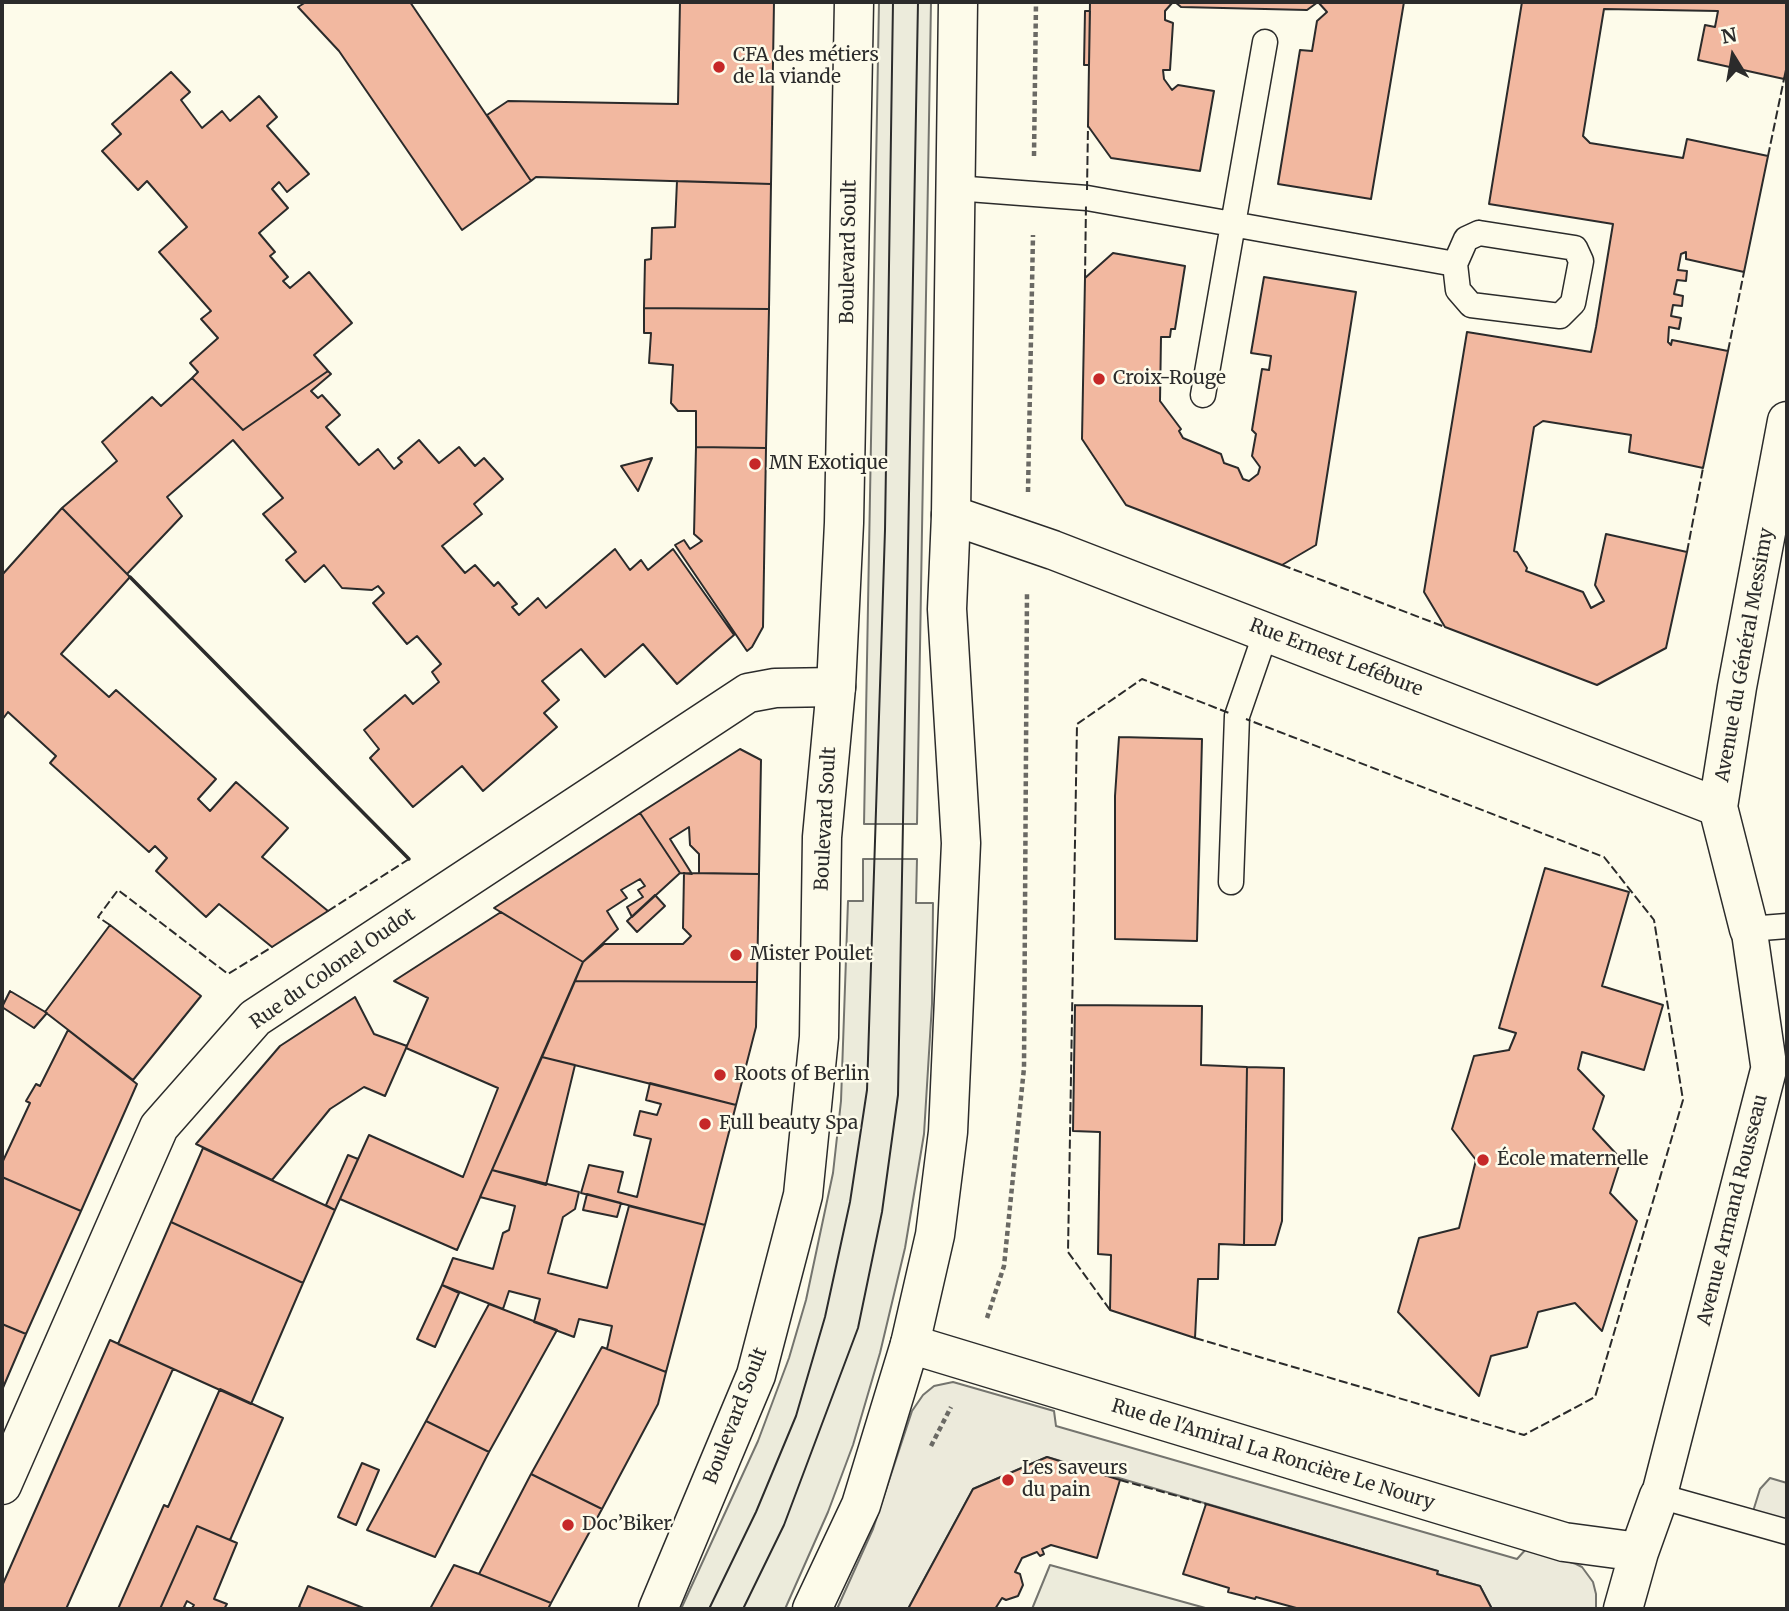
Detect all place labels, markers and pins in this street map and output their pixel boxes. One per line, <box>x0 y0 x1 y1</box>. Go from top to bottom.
place label: CFA des métiers de la viande <box>733 45 879 89</box>
marker: CFA des métiers de la viande <box>711 59 727 75</box>
place label: Croix-Rouge <box>1113 368 1226 390</box>
marker: Croix-Rouge <box>1091 371 1107 387</box>
place label: MN Exotique <box>769 453 888 475</box>
marker: MN Exotique <box>747 456 763 472</box>
place label: Mister Poulet <box>750 944 872 966</box>
marker: Mister Poulet <box>728 947 744 963</box>
place label: Roots of Berlin <box>734 1064 870 1086</box>
marker: Roots of Berlin <box>712 1067 728 1083</box>
place label: Full beauty Spa <box>719 1113 858 1135</box>
marker: Full beauty Spa <box>697 1116 713 1132</box>
place label: École maternelle <box>1497 1149 1648 1171</box>
marker: École maternelle <box>1475 1152 1491 1168</box>
place label: Les saveurs du pain <box>1022 1458 1128 1502</box>
marker: Les saveurs du pain <box>1000 1472 1016 1488</box>
place label: Doc’Biker <box>582 1514 672 1536</box>
marker: Doc’Biker <box>560 1517 576 1533</box>

